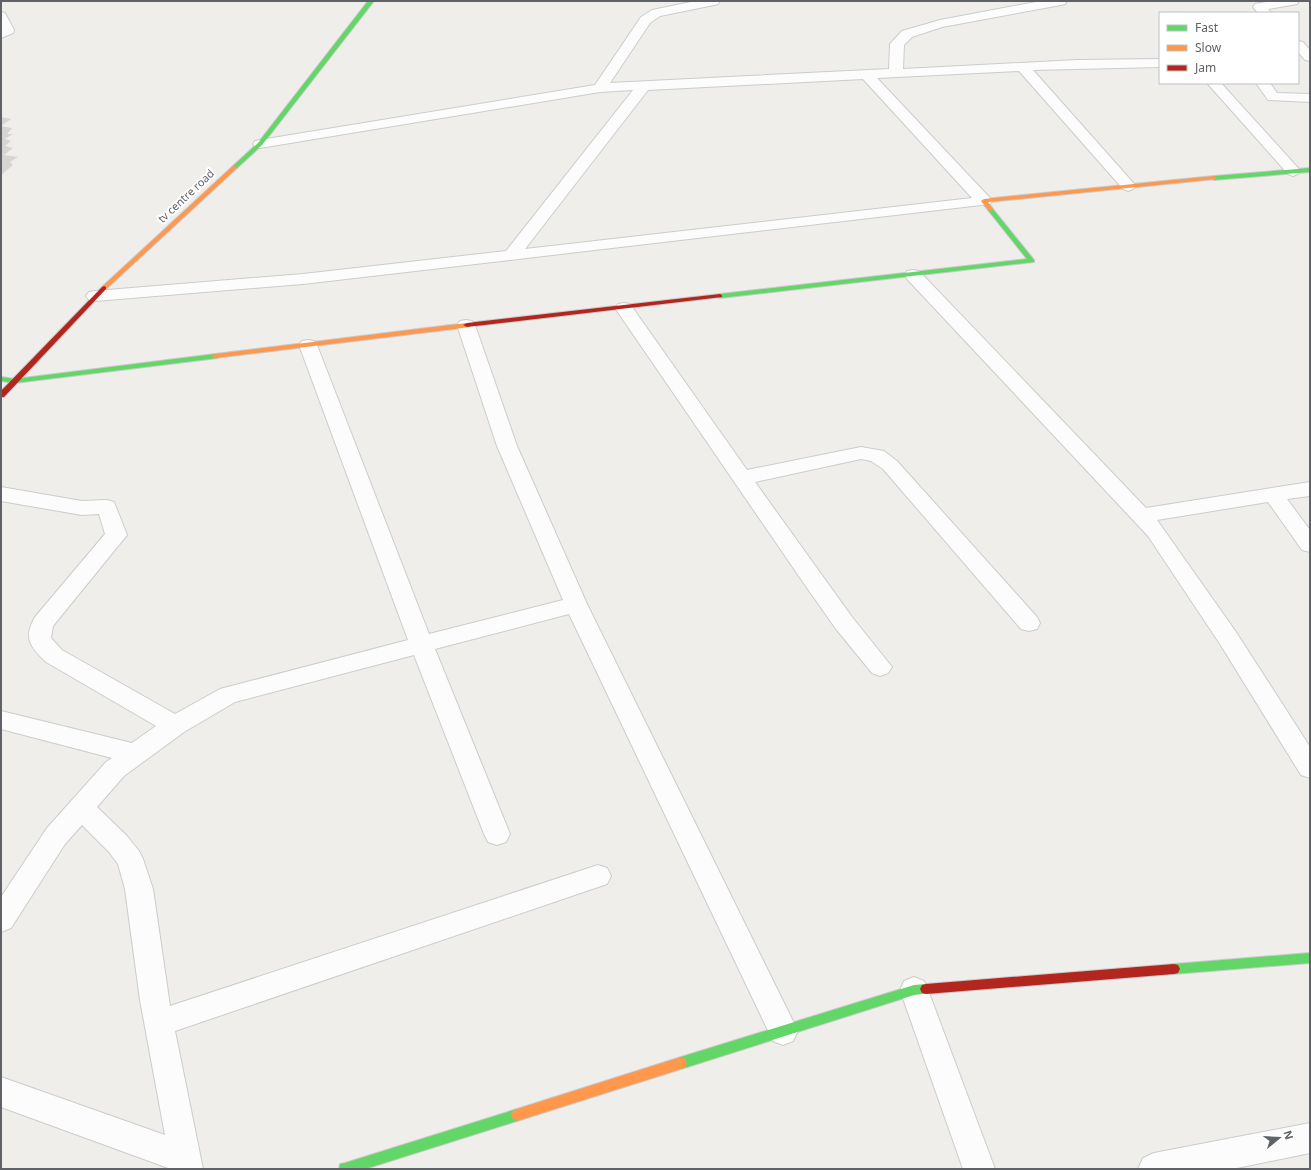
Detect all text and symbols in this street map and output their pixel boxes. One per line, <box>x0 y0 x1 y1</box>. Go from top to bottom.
legend <box>1159 12 1299 84</box>
text: Fast <box>1195 19 1219 36</box>
text: Slow <box>1195 39 1222 56</box>
text: Jam <box>1194 59 1216 76</box>
street label: tv centre road <box>154 166 217 226</box>
north arrow <box>1259 1118 1299 1158</box>
text: N <box>1280 1128 1298 1141</box>

